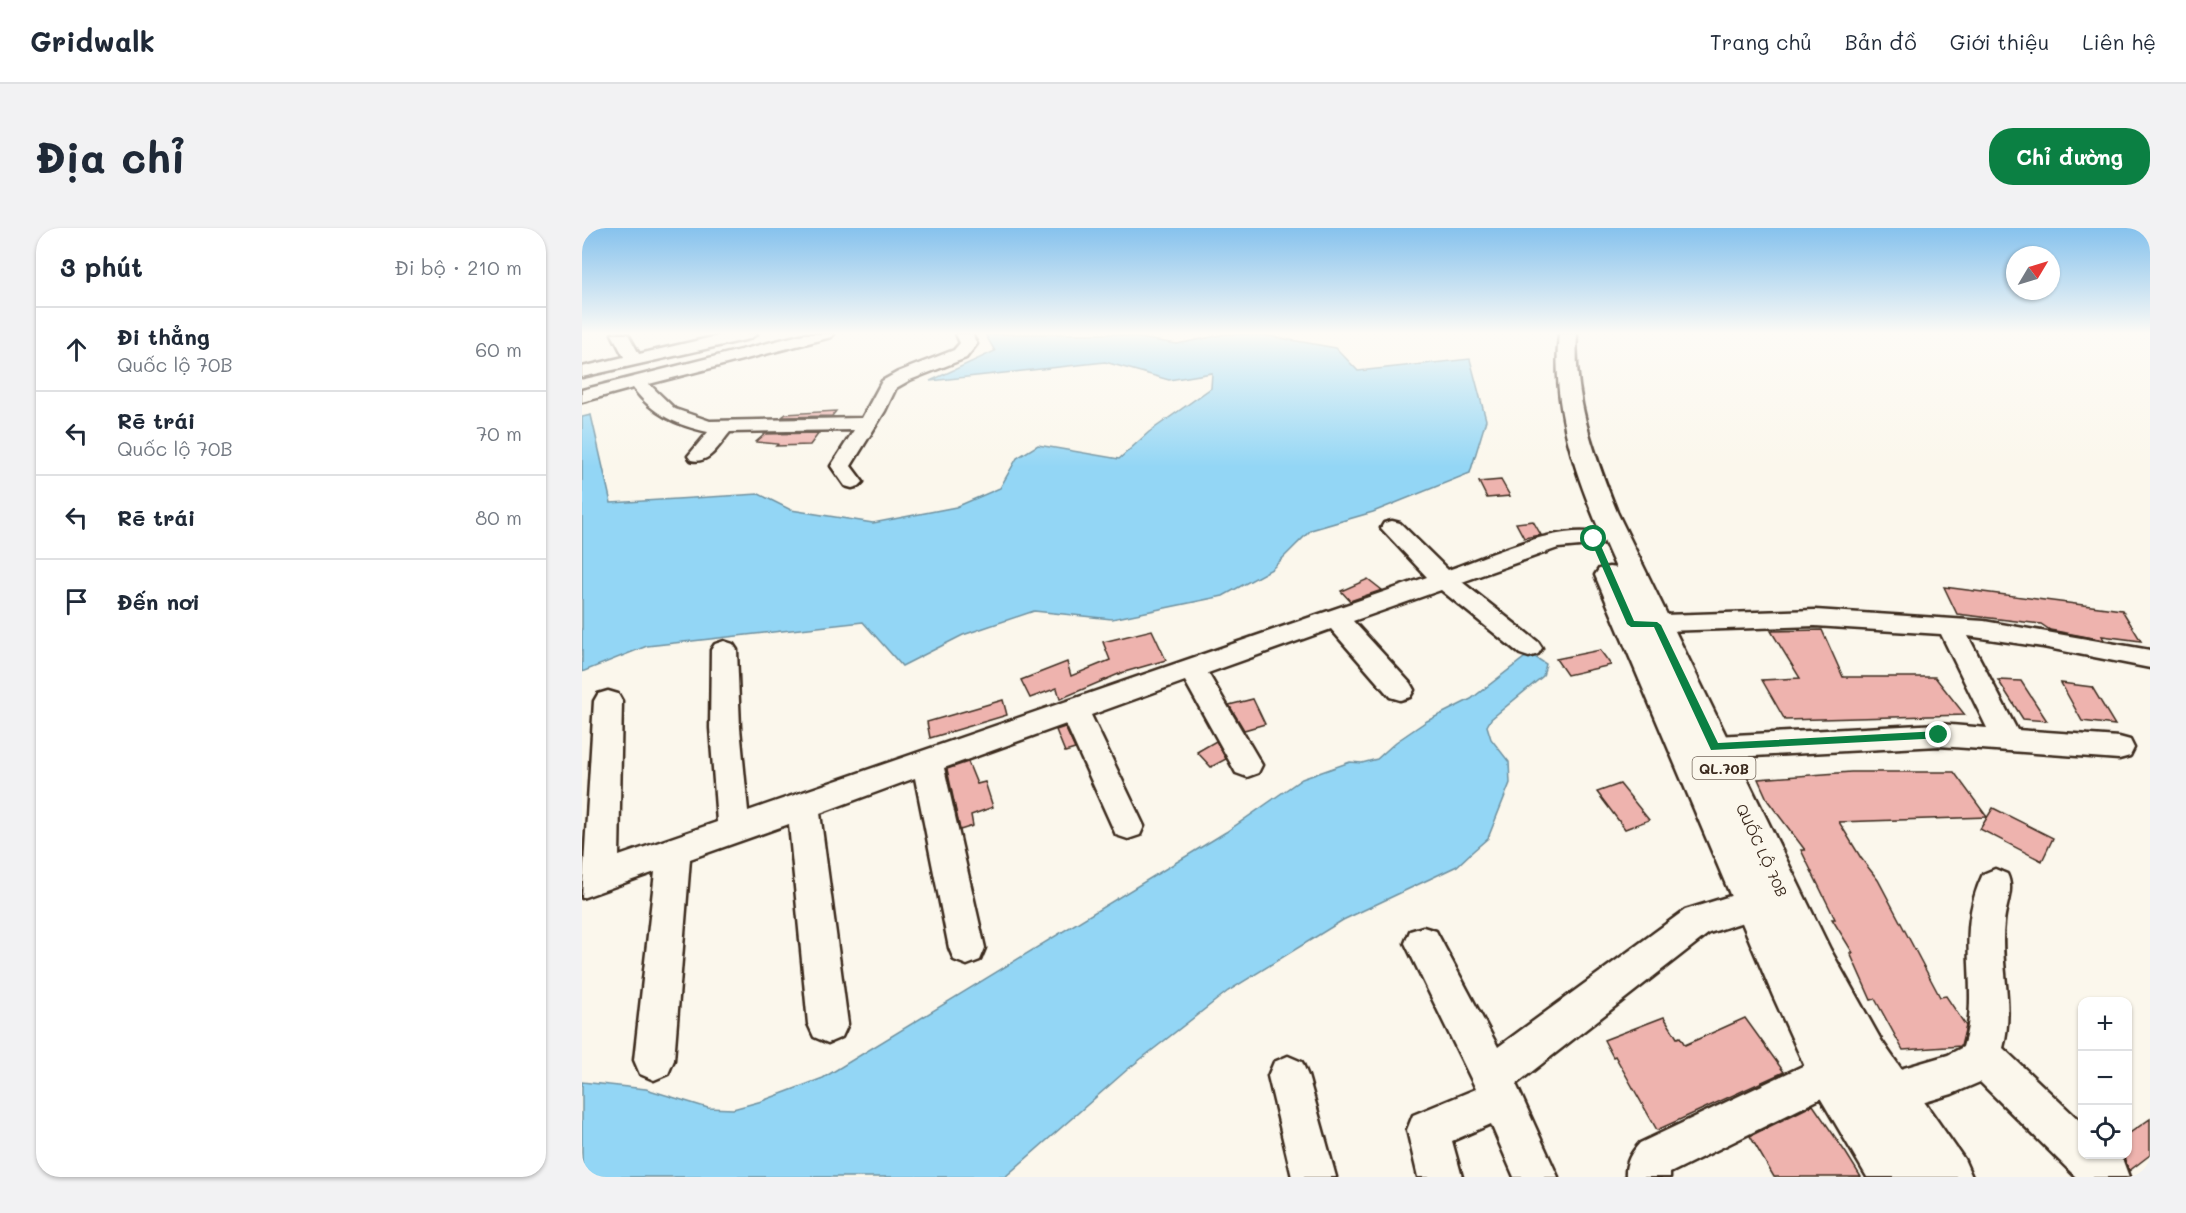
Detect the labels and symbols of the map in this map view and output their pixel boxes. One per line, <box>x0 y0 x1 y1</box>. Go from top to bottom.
north arrow <box>2006 246 2060 300</box>
route start <box>1580 525 1606 551</box>
route end <box>1925 721 1951 747</box>
road number: QL.70B <box>1692 757 1756 779</box>
street label: QUỐC LỘ 70B <box>1732 800 1792 900</box>

